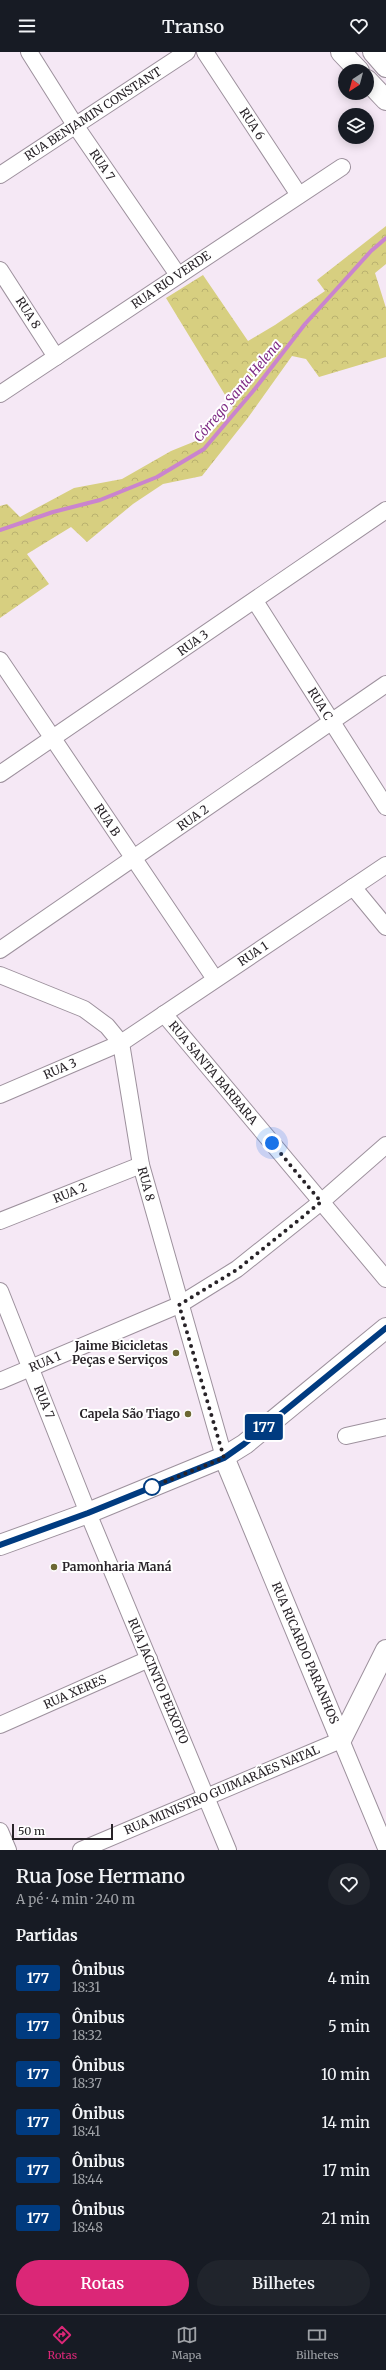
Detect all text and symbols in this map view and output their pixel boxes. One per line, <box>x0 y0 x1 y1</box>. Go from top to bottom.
icon: menu <box>16 15 38 37</box>
text: Transo <box>162 15 224 38</box>
icon: heart <box>348 15 370 37</box>
street label: RUA BENJAMIN CONSTANT <box>21 63 165 164</box>
north arrow <box>338 64 374 100</box>
map controls <box>338 64 374 144</box>
street label: RUA 6 <box>237 105 268 142</box>
button: layers <box>338 108 374 144</box>
street label: RUA 7 <box>87 146 118 183</box>
street label: RUA RIO VERDE <box>128 247 213 312</box>
street label: RUA 8 <box>13 294 44 331</box>
water label: Córrego Santa Helena <box>190 337 285 446</box>
street label: RUA 3 <box>174 626 211 659</box>
street label: RUA C <box>305 685 336 723</box>
street label: RUA B <box>91 801 124 839</box>
street label: RUA 2 <box>174 801 211 834</box>
street label: RUA 1 <box>235 938 271 969</box>
street label: RUA SANTA BARBARA <box>166 1018 261 1128</box>
street label: RUA 3 <box>41 1055 79 1082</box>
your location <box>262 1133 282 1153</box>
street label: RUA 8 <box>135 1165 158 1203</box>
street label: RUA 2 <box>51 1179 89 1206</box>
place label: Jaime Bicicletas Peças e Serviços <box>72 1338 168 1367</box>
street label: RUA 1 <box>27 1348 64 1375</box>
marker: Jaime Bicicletas Peças e Serviços <box>171 1348 181 1358</box>
street label: RUA 7 <box>31 1383 58 1421</box>
place label: Capela São Tiago <box>80 1406 180 1421</box>
marker: Capela São Tiago <box>183 1409 193 1419</box>
line badge: 177 <box>241 1414 287 1440</box>
text: 177 <box>253 1418 275 1436</box>
unlabelled marker <box>143 1478 161 1496</box>
place label: Pamonharia Maná <box>62 1559 172 1574</box>
marker: Pamonharia Maná <box>49 1562 59 1572</box>
street label: RUA RICARDO PARANHOS <box>269 1580 342 1726</box>
street label: RUA JACINTO PEIXOTO <box>125 1615 192 1746</box>
street label: RUA XERES <box>41 1671 109 1712</box>
street label: RUA MINISTRO GUIMARÃES NATAL <box>122 1741 322 1838</box>
scale bar <box>12 1822 113 1841</box>
text: 50 m <box>18 1824 45 1838</box>
button: heart <box>328 1863 370 1905</box>
text: Rua Jose Hermano <box>16 1864 185 1888</box>
text: A pé · 4 min · 240 m <box>16 1891 135 1908</box>
text: Partidas <box>16 1926 78 1945</box>
text: Ônibus <box>72 1960 125 1979</box>
text: 177 <box>27 1969 49 1987</box>
text: 4 min <box>328 1969 370 1988</box>
text: 18:31 <box>72 1979 100 1996</box>
text: Ônibus <box>72 2008 125 2027</box>
text: 177 <box>27 2017 49 2035</box>
text: 5 min <box>328 2017 370 2036</box>
text: 18:32 <box>72 2027 102 2044</box>
text: Ônibus <box>72 2056 125 2075</box>
text: 177 <box>27 2065 49 2083</box>
text: 10 min <box>321 2065 370 2084</box>
text: 18:37 <box>72 2075 102 2092</box>
text: Ônibus <box>72 2104 125 2123</box>
text: 177 <box>27 2113 49 2131</box>
text: 14 min <box>322 2113 370 2132</box>
text: 18:41 <box>72 2123 100 2140</box>
text: Ônibus <box>72 2152 125 2171</box>
text: 177 <box>27 2161 49 2179</box>
text: 17 min <box>322 2161 370 2180</box>
text: 18:44 <box>72 2171 103 2188</box>
text: Ônibus <box>72 2200 125 2219</box>
text: 177 <box>27 2209 49 2227</box>
text: 21 min <box>322 2209 370 2228</box>
text: 18:48 <box>72 2219 103 2236</box>
button: Rotas <box>16 2260 189 2306</box>
button: Bilhetes <box>197 2260 370 2306</box>
tab: Rotas <box>47 2324 77 2362</box>
tab: Mapa <box>172 2324 201 2362</box>
tab: Bilhetes <box>296 2324 339 2362</box>

